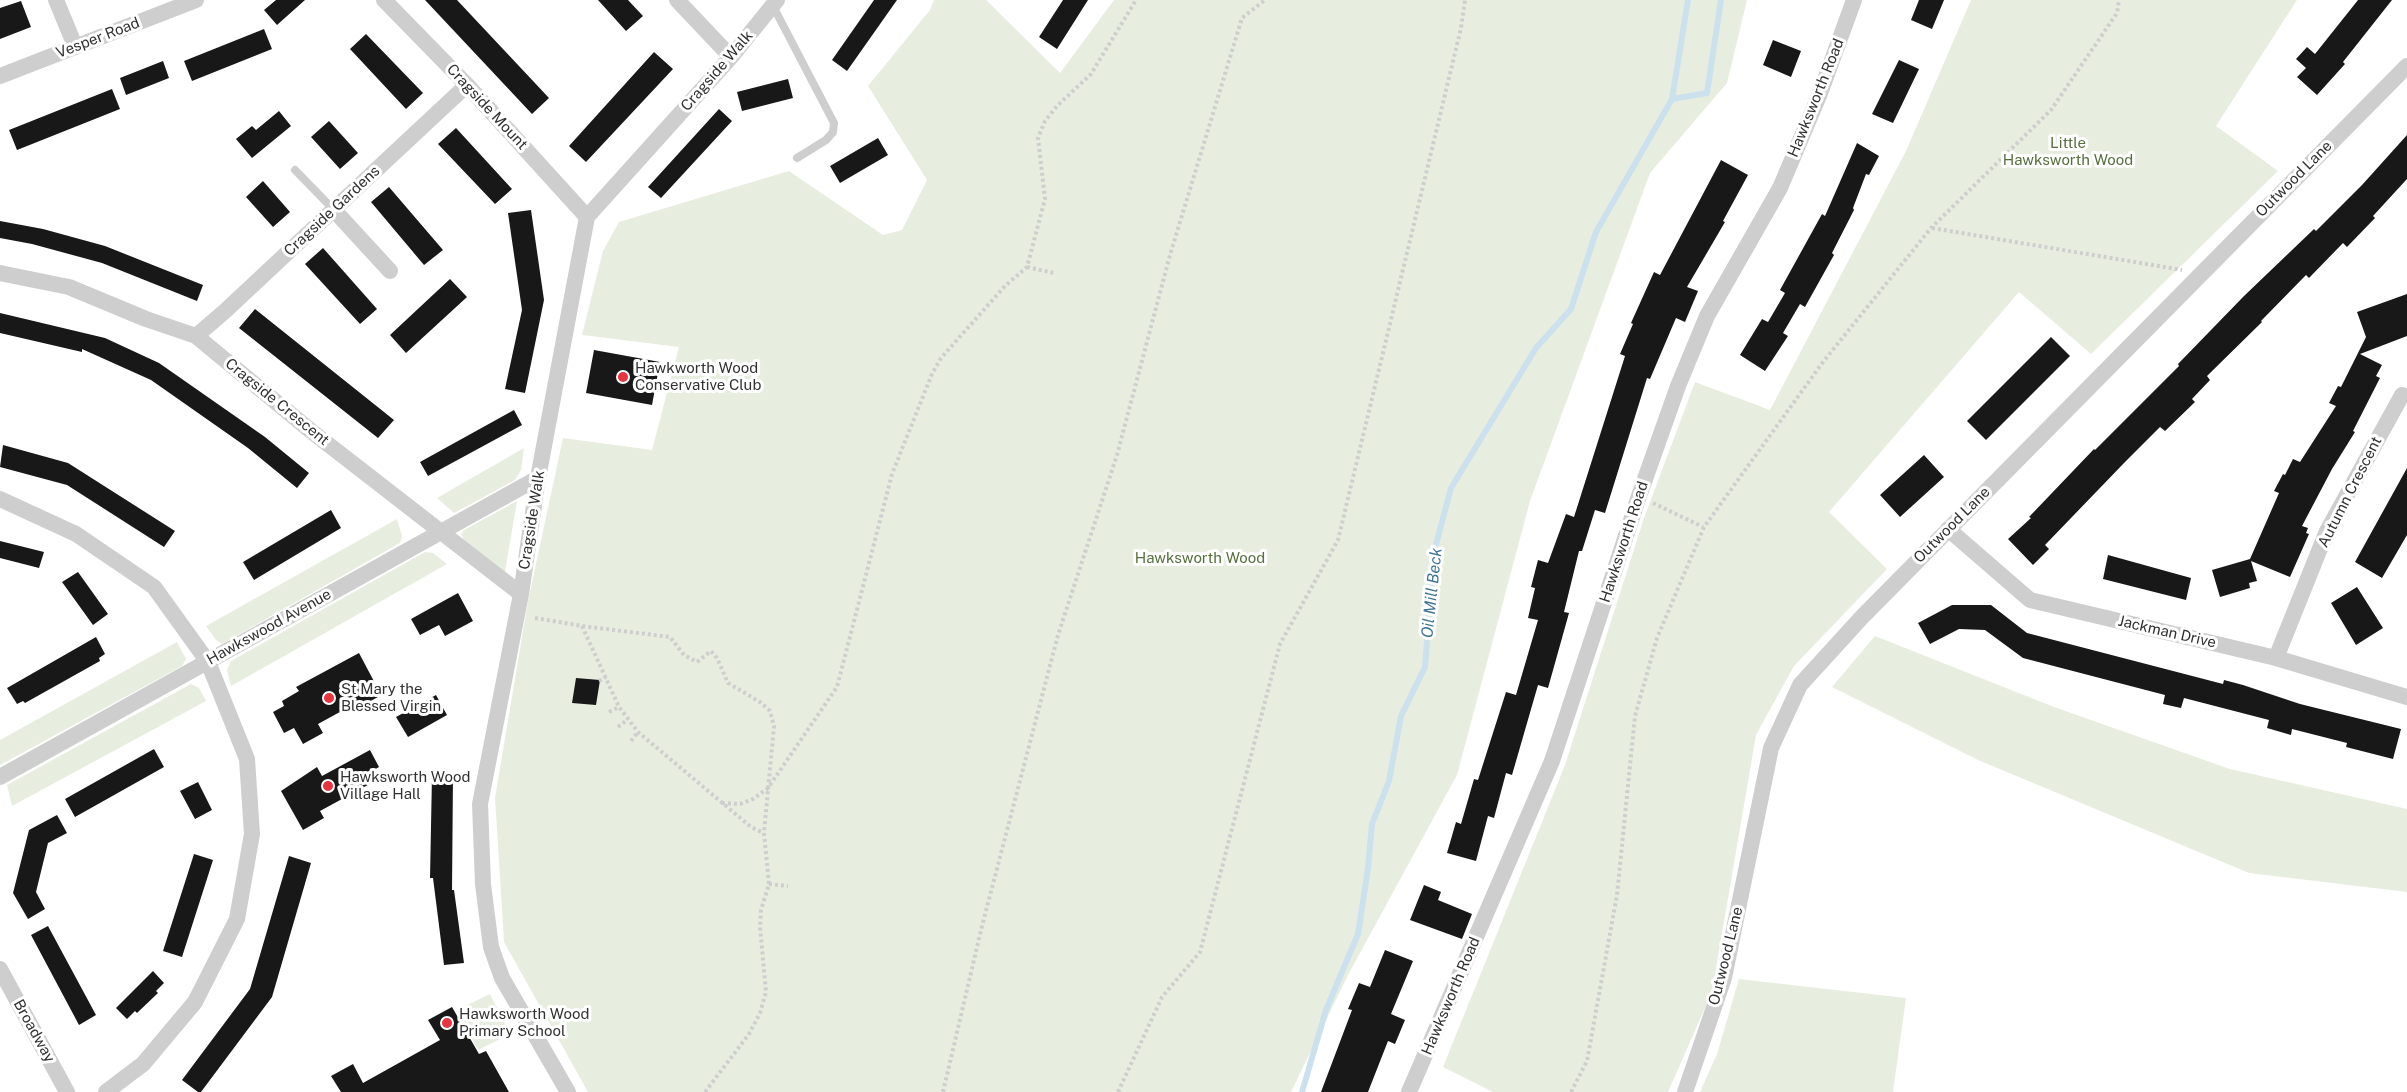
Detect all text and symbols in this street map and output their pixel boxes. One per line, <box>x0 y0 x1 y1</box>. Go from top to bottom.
street label: Vesper Road <box>54 14 142 62</box>
street label: Cragside Walk <box>677 27 757 115</box>
street label: Hawksworth Road <box>1784 36 1848 160</box>
street label: Cragside Mount <box>443 61 531 153</box>
park label: Little Hawksworth Wood <box>2003 134 2133 169</box>
street label: Outwood Lane <box>2252 137 2336 221</box>
street label: Cragside Gardens <box>280 162 384 260</box>
street label: Cragside Crescent <box>221 355 333 449</box>
place label: Hawkworth Wood Conservative Club <box>635 359 761 394</box>
marker: Hawkworth Wood Conservative Club <box>616 370 630 384</box>
street label: Autumn Crescent <box>2314 434 2386 550</box>
street label: Cragside Walk <box>515 469 549 571</box>
street label: Hawksworth Road <box>1596 479 1652 605</box>
street label: Outwood Lane <box>1910 483 1994 567</box>
water label: Oil Mill Beck <box>1418 547 1446 639</box>
park label: Hawksworth Wood <box>1135 549 1265 567</box>
street label: Hawkswood Avenue <box>204 585 334 669</box>
street label: Jackman Drive <box>2116 612 2218 652</box>
place label: St Mary the Blessed Virgin <box>341 680 441 715</box>
marker: St Mary the Blessed Virgin <box>322 691 336 705</box>
place label: Hawksworth Wood Village Hall <box>340 768 470 803</box>
marker: Hawksworth Wood Village Hall <box>321 779 335 793</box>
street label: Outwood Lane <box>1705 905 1747 1007</box>
street label: Hawksworth Road <box>1418 934 1484 1058</box>
street label: Broadway <box>9 996 59 1066</box>
place label: Hawksworth Wood Primary School <box>459 1005 589 1040</box>
marker: Hawksworth Wood Primary School <box>440 1016 454 1030</box>

